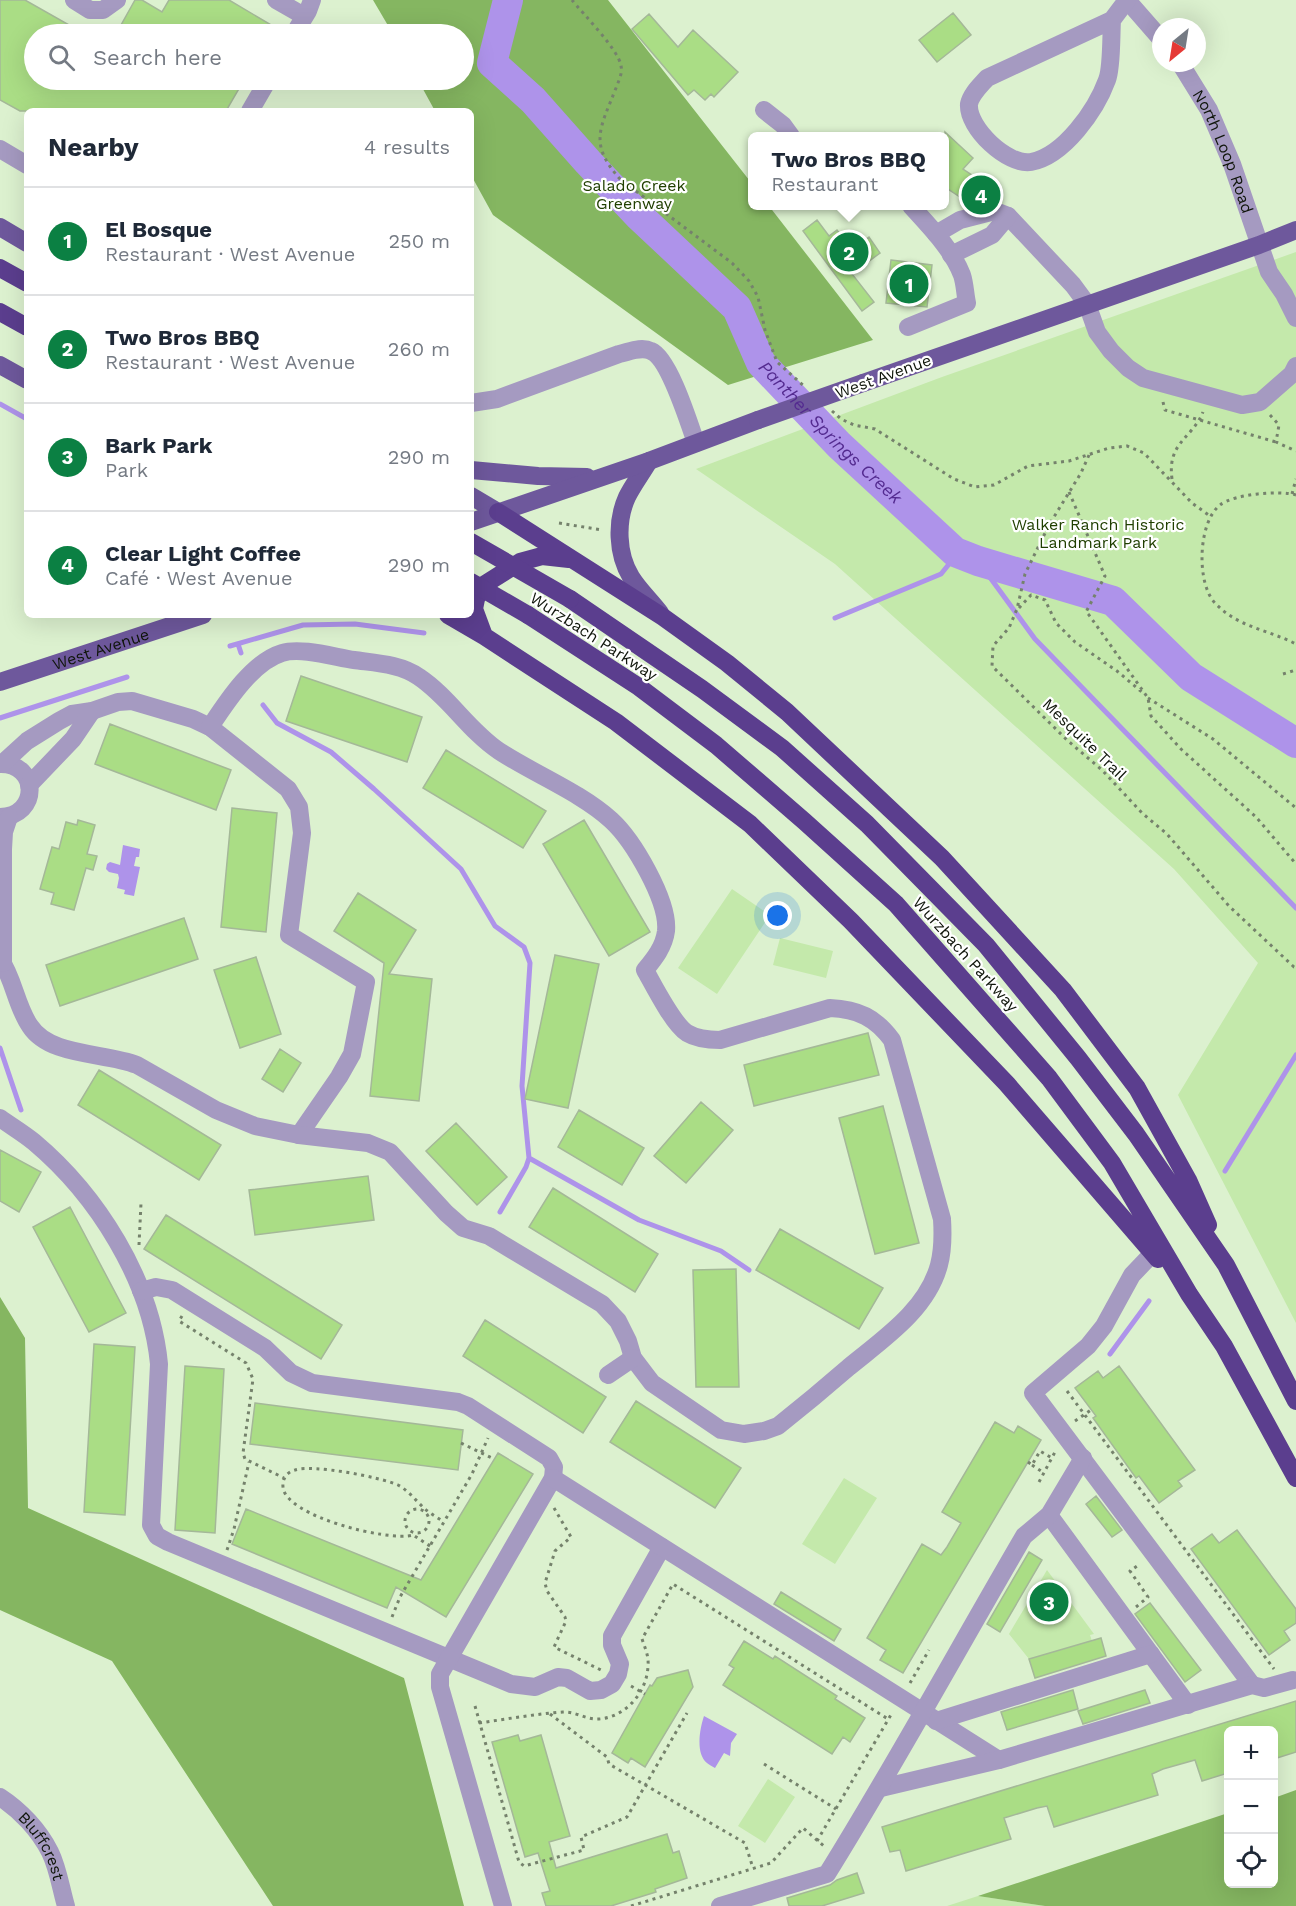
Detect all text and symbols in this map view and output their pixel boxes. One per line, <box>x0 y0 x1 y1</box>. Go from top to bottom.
north arrow <box>1152 18 1206 72</box>
search box <box>24 24 474 90</box>
icon: search <box>45 41 78 74</box>
text: Search here <box>93 45 222 70</box>
street label: North Loop Road <box>1189 86 1257 216</box>
text: Nearby <box>48 132 139 162</box>
popup <box>748 132 949 210</box>
text: 4 results <box>364 135 450 159</box>
text: Two Bros BBQ <box>771 147 926 172</box>
text: Restaurant <box>771 172 878 196</box>
pin: 4 <box>962 172 1000 218</box>
park label: Salado Creek Greenway <box>583 176 685 213</box>
text: El Bosque <box>105 217 212 242</box>
text: 1 <box>63 229 72 253</box>
text: 250 m <box>388 229 450 253</box>
pin: 2 <box>830 230 868 274</box>
text: Restaurant · West Avenue <box>105 242 355 266</box>
pin: 1 <box>890 262 928 306</box>
text: Two Bros BBQ <box>105 325 260 350</box>
text: 2 <box>62 337 73 361</box>
text: 260 m <box>388 337 450 361</box>
text: Restaurant · West Avenue <box>105 350 355 374</box>
street label: West Avenue <box>833 350 934 403</box>
water label: Panther Springs Creek <box>755 356 908 509</box>
text: Bark Park <box>105 433 212 458</box>
text: 3 <box>62 445 73 469</box>
text: 290 m <box>388 445 450 469</box>
text: Park <box>105 458 148 482</box>
park label: Walker Ranch Historic Landmark Park <box>1012 515 1184 552</box>
text: Clear Light Coffee <box>105 541 301 566</box>
text: 4 <box>61 553 74 577</box>
text: 290 m <box>388 553 450 577</box>
text: Café · West Avenue <box>105 566 293 590</box>
street label: Wurzbach Parkway <box>527 588 662 685</box>
street label: West Avenue <box>50 624 152 674</box>
street label: Mesquite Trail <box>1039 695 1131 784</box>
street label: Wurzbach Parkway <box>909 893 1023 1016</box>
your location <box>763 901 792 930</box>
pin: 3 <box>1030 1580 1068 1624</box>
map controls <box>1224 1726 1278 1888</box>
button: + <box>1224 1726 1278 1780</box>
button: − <box>1224 1780 1278 1834</box>
street label: Bluffcrest <box>14 1808 68 1883</box>
button: locate <box>1224 1834 1278 1888</box>

